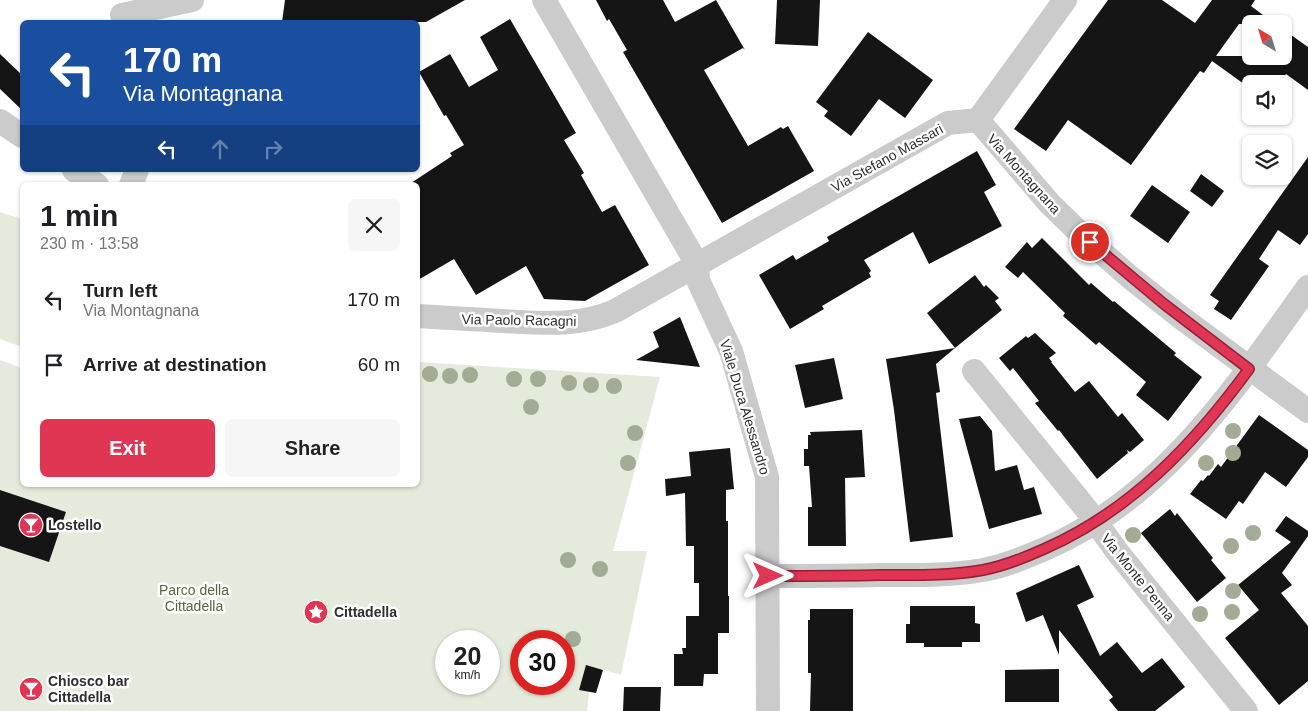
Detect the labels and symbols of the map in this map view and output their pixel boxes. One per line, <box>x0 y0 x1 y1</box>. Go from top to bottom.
north arrow <box>1242 15 1292 65</box>
street label: Via Stefano Massari <box>828 121 946 195</box>
street label: Via Montagnana <box>984 131 1064 217</box>
pin <box>1069 221 1111 263</box>
street label: Via Paolo Racagni <box>461 311 577 329</box>
street label: Viale Duca Alessandro <box>717 337 773 477</box>
bar icon: Lostello <box>18 512 44 538</box>
place label: Lostello <box>48 517 102 533</box>
street label: Via Monte Penna <box>1098 530 1178 624</box>
position arrow <box>741 549 793 601</box>
park label: Parco della Cittadella <box>159 582 229 614</box>
place icon: Cittadella <box>303 599 329 625</box>
place label: Cittadella <box>334 604 397 620</box>
speed limit sign: 30 <box>510 630 575 695</box>
place label: Chiosco bar Cittadella <box>48 673 129 705</box>
bar icon: Chiosco bar Cittadella <box>18 676 44 702</box>

